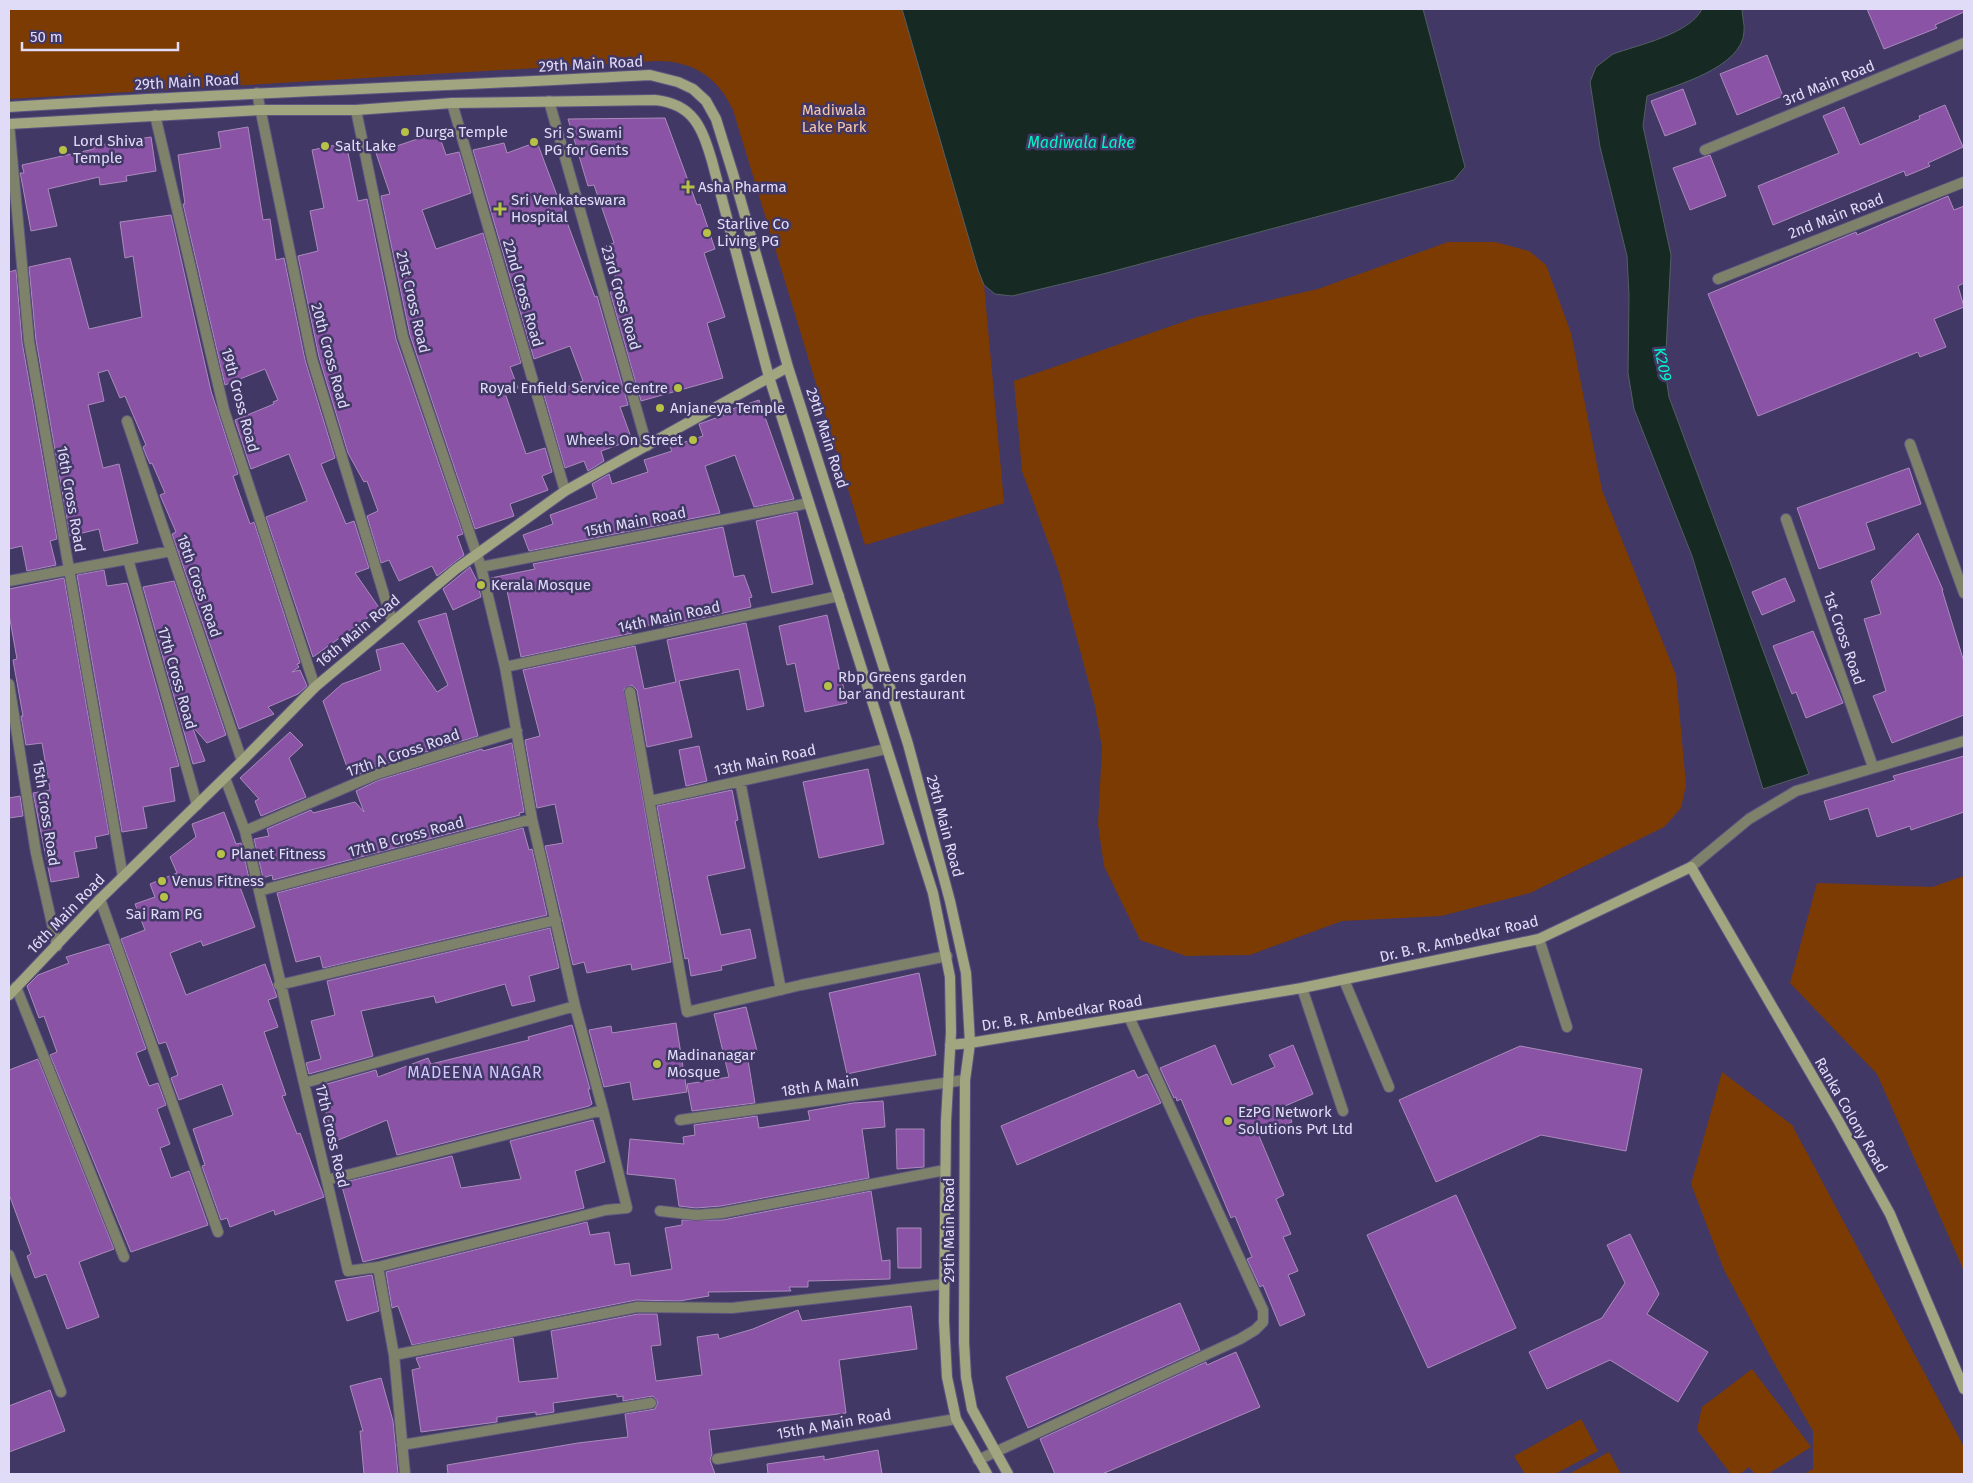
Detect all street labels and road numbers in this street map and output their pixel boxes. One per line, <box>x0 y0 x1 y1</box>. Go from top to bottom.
street label: 29th Main Road <box>538 52 644 76</box>
street label: 3rd Main Road <box>1781 56 1877 110</box>
street label: 29th Main Road <box>134 70 240 94</box>
street label: 2nd Main Road <box>1786 190 1886 242</box>
street label: 22nd Cross Road <box>499 237 547 349</box>
street label: 23rd Cross Road <box>597 244 645 352</box>
street label: 21st Cross Road <box>392 249 434 355</box>
street label: 20th Cross Road <box>307 301 353 411</box>
street label: 19th Cross Road <box>217 346 263 454</box>
street label: 29th Main Road <box>802 385 852 491</box>
street label: 16th Cross Road <box>53 445 89 553</box>
street label: 15th Main Road <box>582 503 688 541</box>
street label: 18th Cross Road <box>173 532 225 640</box>
street label: 1st Cross Road <box>1820 589 1868 687</box>
street label: 16th Main Road <box>312 591 404 671</box>
street label: 14th Main Road <box>616 597 722 637</box>
street label: 17th Cross Road <box>154 625 200 731</box>
street label: 17th A Cross Road <box>344 725 462 781</box>
street label: 13th Main Road <box>712 740 818 780</box>
street label: 15th Cross Road <box>29 759 63 867</box>
street label: 29th Main Road <box>923 773 967 879</box>
street label: 17th B Cross Road <box>346 813 466 861</box>
street label: 16th Main Road <box>23 870 109 958</box>
street label: Dr. B. R. Ambedkar Road <box>1378 912 1540 966</box>
street label: Dr. B. R. Ambedkar Road <box>980 991 1144 1035</box>
street label: Ranka Colony Road <box>1811 1054 1891 1176</box>
street label: 18th A Main <box>780 1072 860 1100</box>
street label: 17th Cross Road <box>311 1082 353 1190</box>
street label: 29th Main Road <box>940 1178 958 1282</box>
street label: 15th A Main Road <box>775 1405 893 1443</box>

